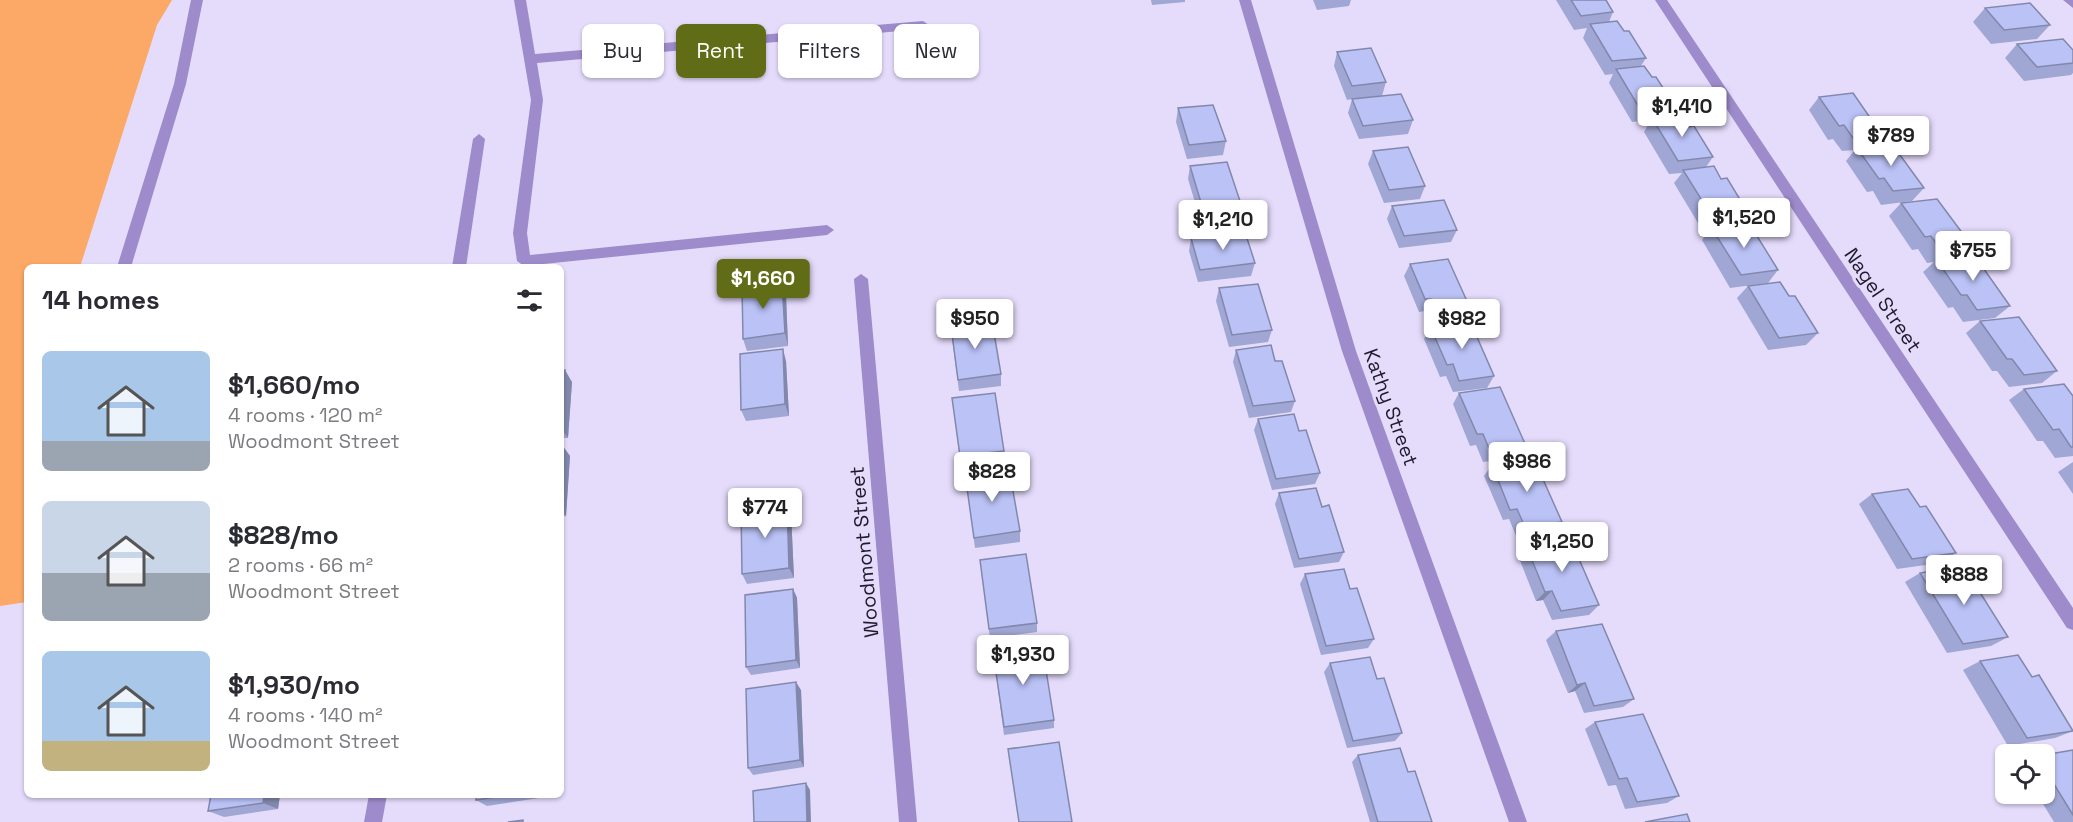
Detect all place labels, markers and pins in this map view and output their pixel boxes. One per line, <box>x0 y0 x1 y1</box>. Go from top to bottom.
pin: $1,410 <box>1633 87 1731 138</box>
pin: $789 <box>1855 116 1927 167</box>
pin: $1,520 <box>1695 198 1793 249</box>
pin: $1,210 <box>1174 200 1272 251</box>
pin: $755 <box>1937 231 2009 282</box>
pin: $1,660 <box>714 259 812 310</box>
pin: $950 <box>939 299 1011 350</box>
pin: $982 <box>1426 299 1498 350</box>
pin: $986 <box>1491 442 1563 493</box>
pin: $828 <box>956 452 1028 503</box>
pin: $774 <box>729 488 801 539</box>
pin: $1,250 <box>1513 522 1611 573</box>
pin: $888 <box>1928 555 2000 606</box>
pin: $1,930 <box>974 635 1072 686</box>

